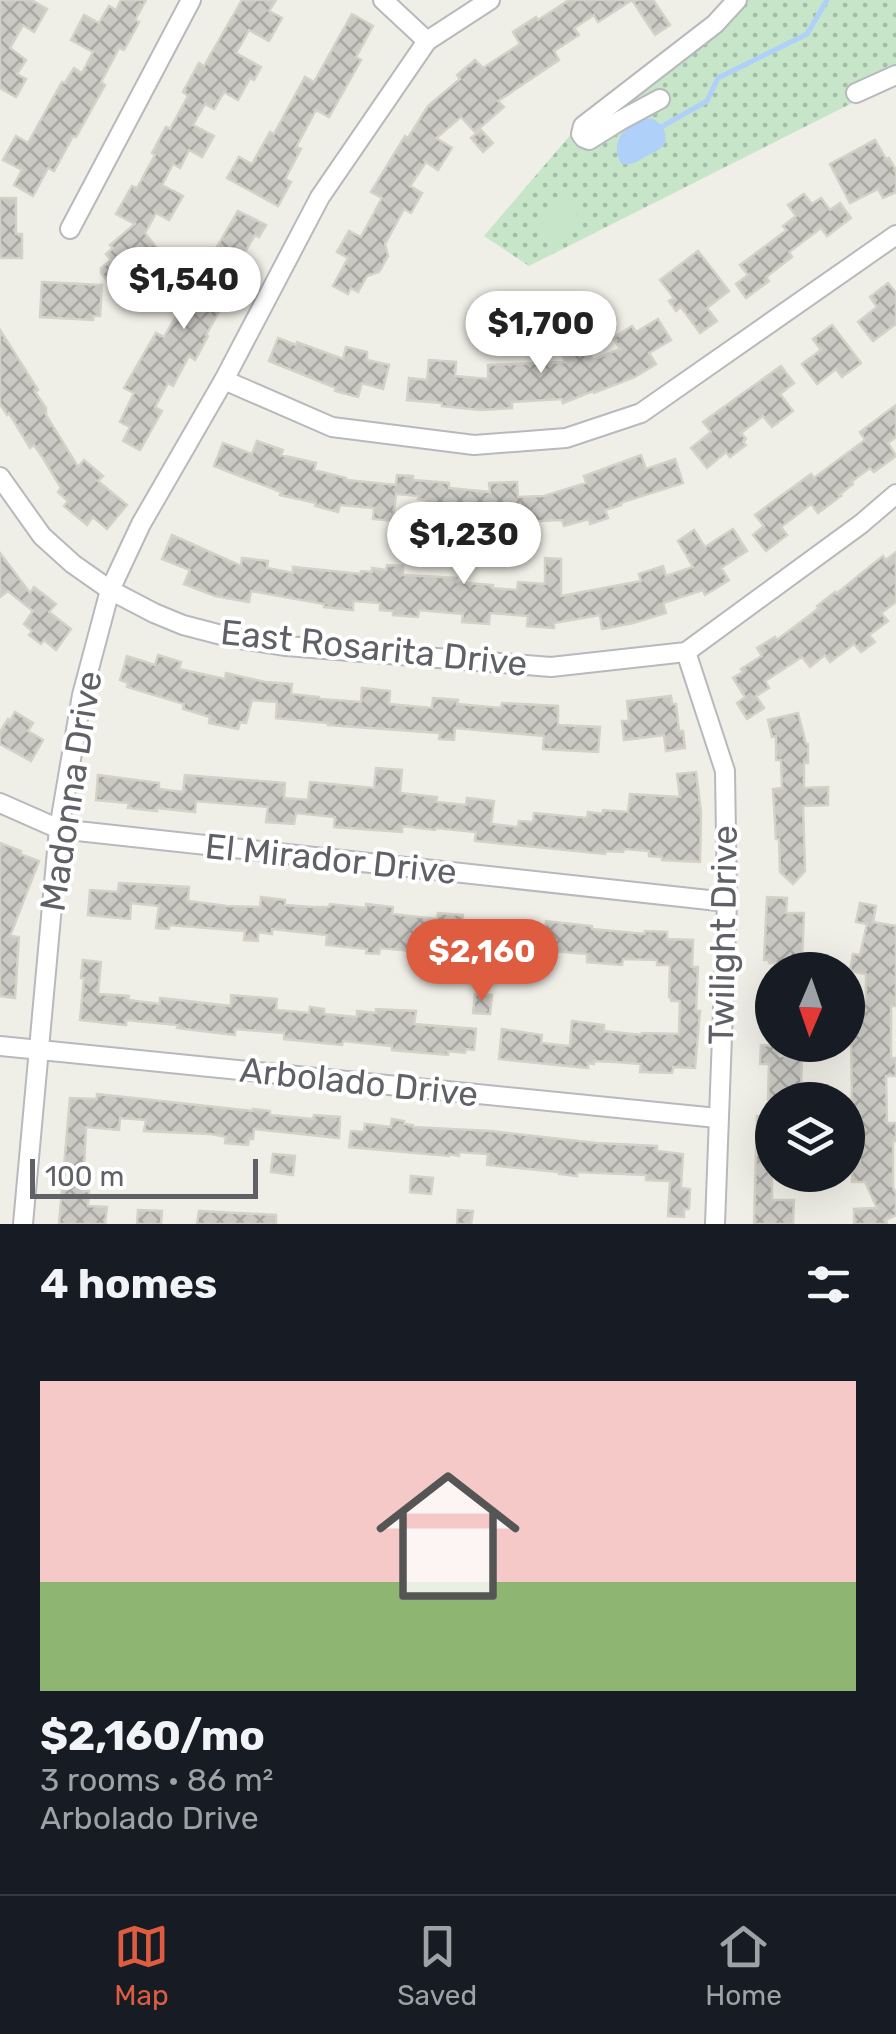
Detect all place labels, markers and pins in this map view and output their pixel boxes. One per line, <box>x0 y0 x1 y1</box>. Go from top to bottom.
pin: $1,540 <box>103 247 265 332</box>
pin: $1,700 <box>460 291 622 376</box>
pin: $1,230 <box>383 502 545 587</box>
pin: $2,160 <box>401 919 563 1004</box>

